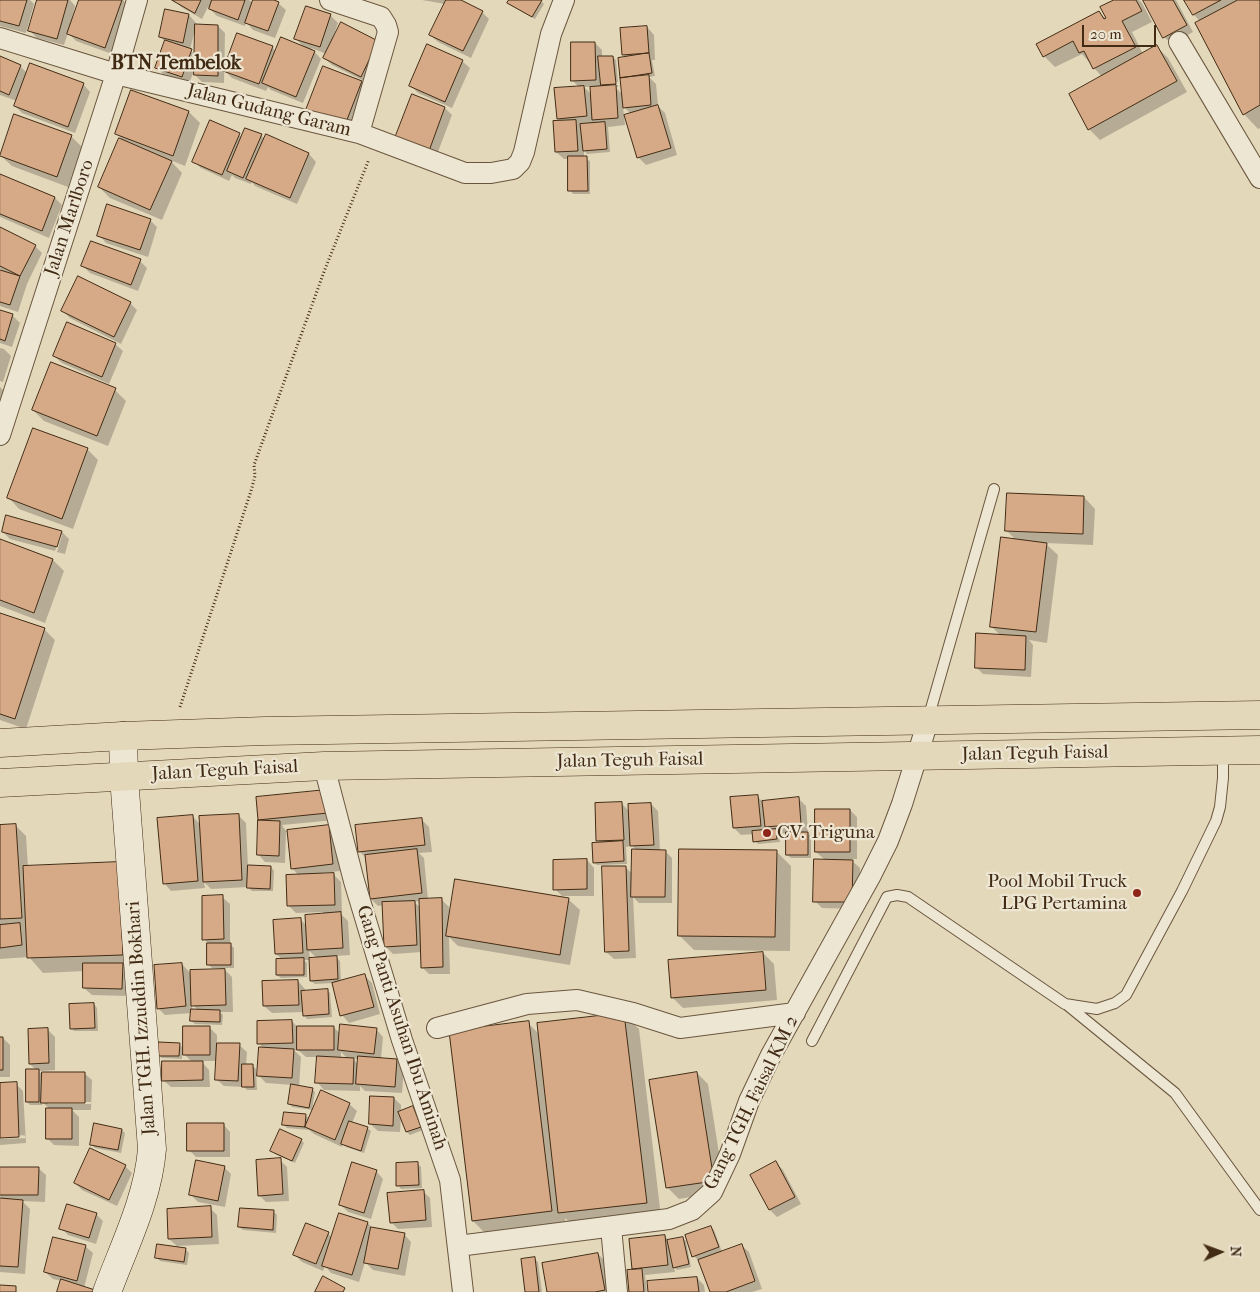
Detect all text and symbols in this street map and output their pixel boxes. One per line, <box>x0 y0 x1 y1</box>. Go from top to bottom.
scale bar <box>1085 15 1159 47</box>
text: 20 m <box>1090 25 1122 43</box>
district label: BTN Tembelok <box>111 52 241 76</box>
street label: Jalan Gudang Garam <box>185 80 353 142</box>
street label: Jalan Marlboro <box>40 157 100 279</box>
street label: Jalan Teguh Faisal <box>961 741 1109 767</box>
street label: Jalan Teguh Faisal <box>556 748 704 774</box>
street label: Jalan Teguh Faisal <box>151 756 299 786</box>
place label: CV. Triguna <box>777 822 875 844</box>
marker: CV. Triguna <box>761 827 773 839</box>
place label: Pool Mobil Truck LPG Pertamina <box>988 871 1127 915</box>
marker: Pool Mobil Truck LPG Pertamina <box>1131 887 1143 899</box>
street label: Jalan TGH. Izzuddin Bokhari <box>122 900 162 1136</box>
street label: Gang Panti Asuhan Ibu Aminah <box>351 903 451 1153</box>
street label: Gang TGH. Faisal KM 2 <box>700 1012 804 1194</box>
north arrow <box>1195 1227 1245 1277</box>
text: N <box>1227 1246 1244 1257</box>

